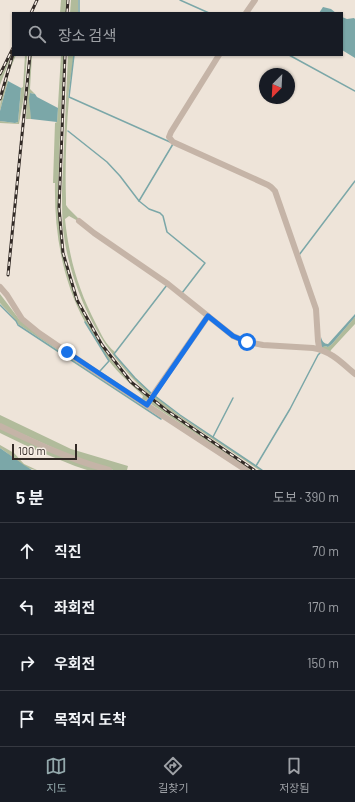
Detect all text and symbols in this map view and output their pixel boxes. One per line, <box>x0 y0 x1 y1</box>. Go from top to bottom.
search box <box>12 12 343 56</box>
icon: search <box>26 23 48 45</box>
text: 장소 검색 <box>58 26 116 44</box>
north arrow <box>259 68 295 104</box>
route start <box>238 333 256 351</box>
route end <box>58 343 76 361</box>
scale bar <box>12 442 77 461</box>
text: 100 m <box>18 444 46 457</box>
text: 5 분 <box>16 487 44 507</box>
text: 도보 · 390 m <box>273 489 339 505</box>
icon: ahead <box>16 540 38 562</box>
text: 직진 <box>54 542 82 560</box>
text: 70 m <box>312 543 339 559</box>
icon: left <box>16 596 38 618</box>
text: 좌회전 <box>54 598 95 616</box>
text: 170 m <box>308 599 339 615</box>
icon: right <box>16 652 38 674</box>
text: 우회전 <box>54 654 95 672</box>
text: 150 m <box>307 655 339 671</box>
icon: arrive <box>16 708 38 730</box>
text: 목적지 도착 <box>54 710 126 728</box>
tab: 지도 <box>45 755 67 795</box>
tab: 길찾기 <box>158 755 189 795</box>
tab: 저장됨 <box>279 755 310 795</box>

